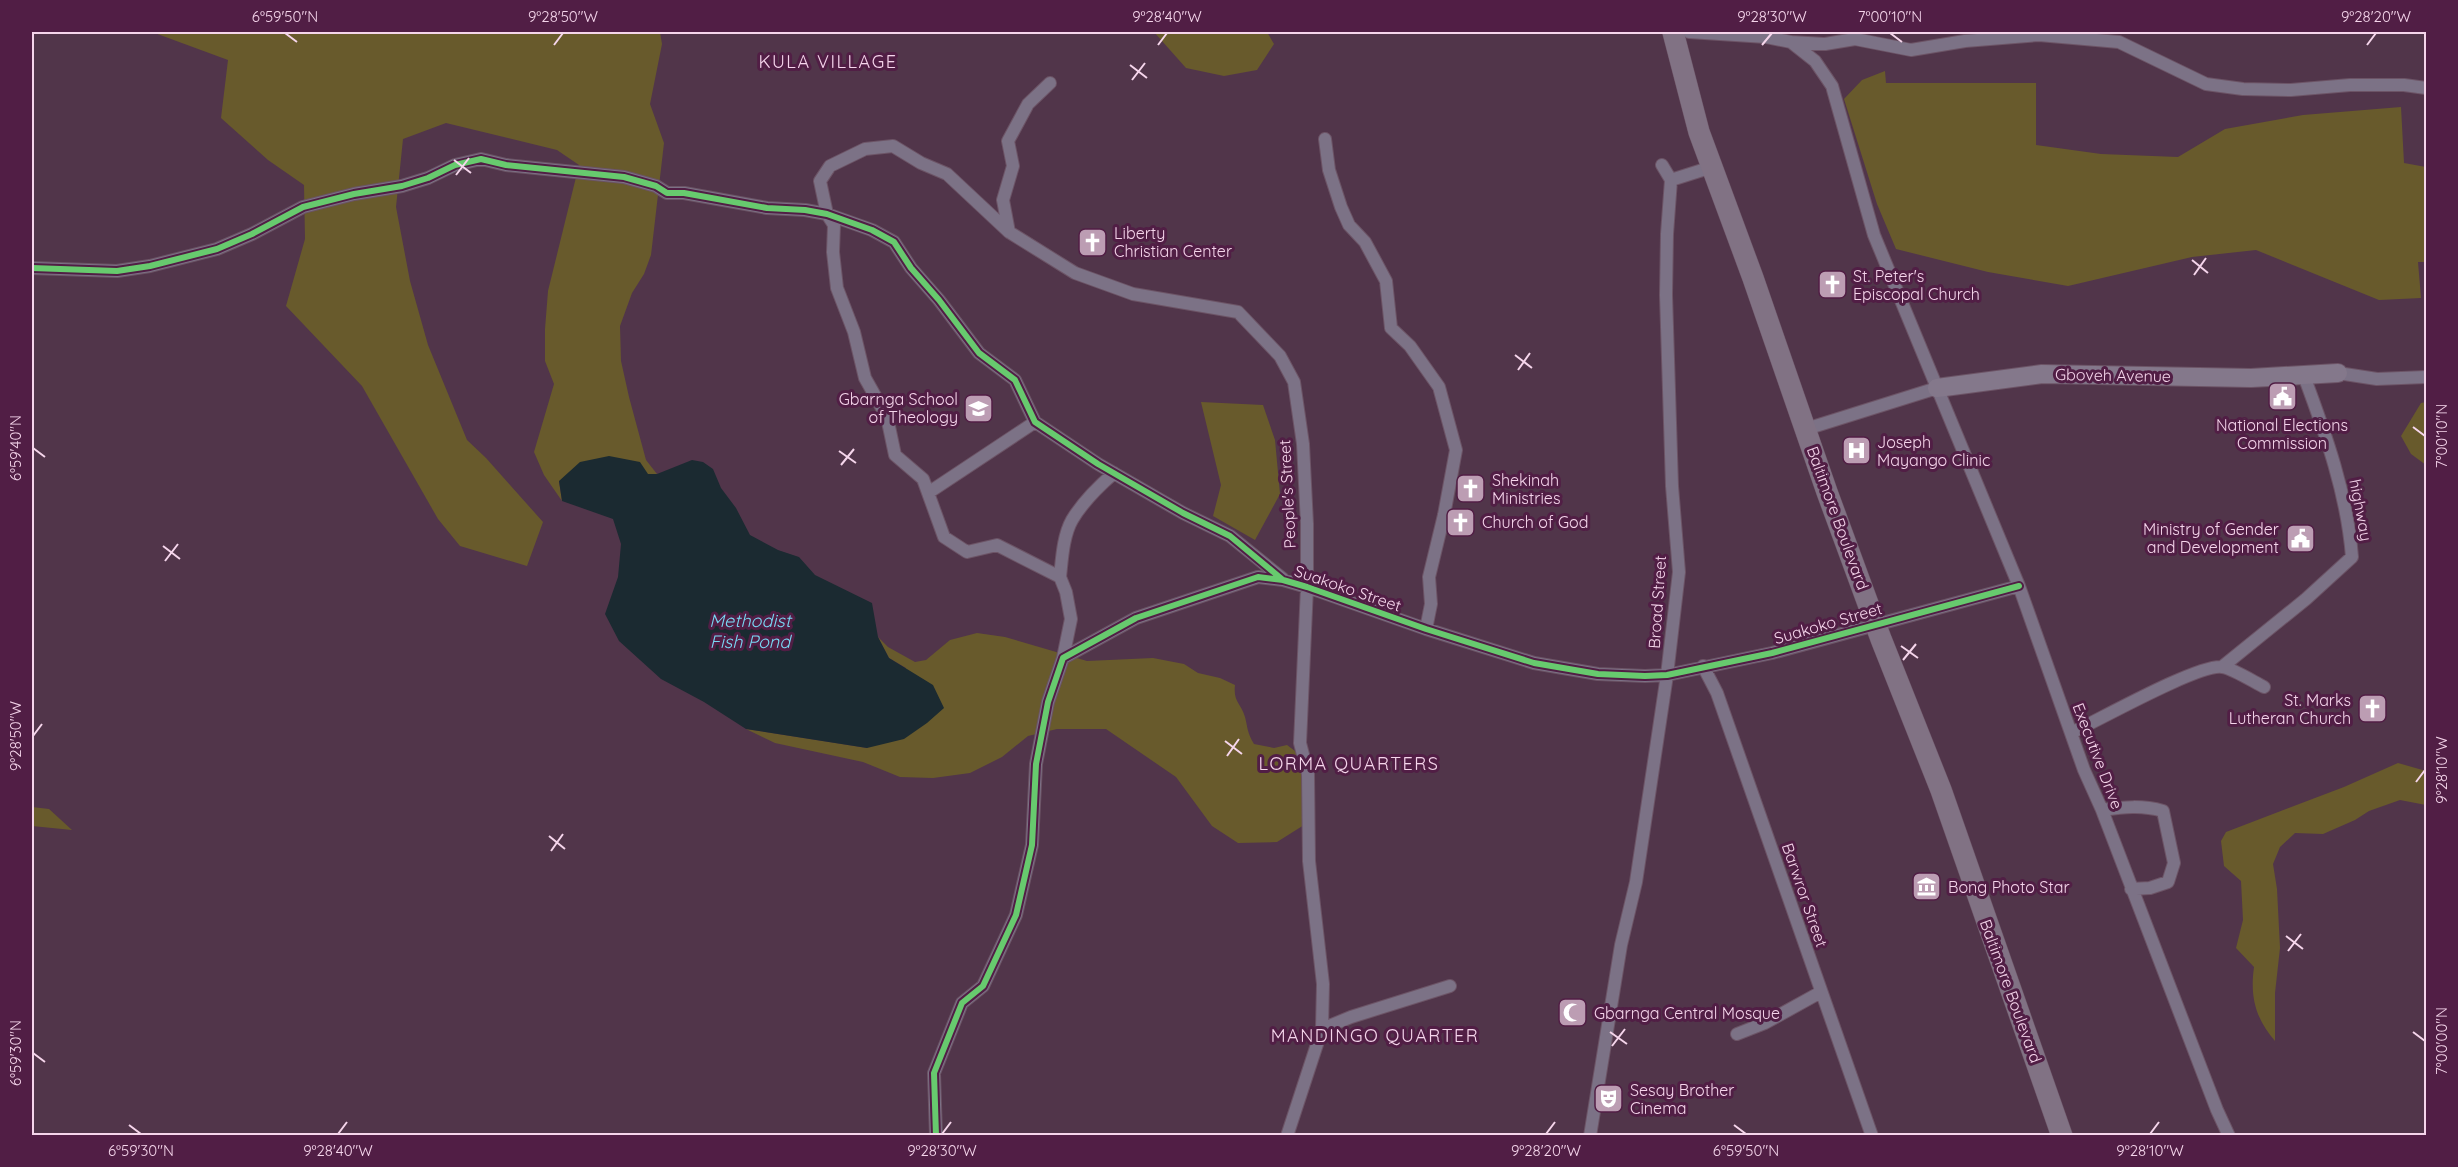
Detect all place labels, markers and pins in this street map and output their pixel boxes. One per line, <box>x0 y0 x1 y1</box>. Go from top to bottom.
place label: Liberty Christian Center <box>1114 223 1232 261</box>
church icon: Liberty Christian Center <box>1077 226 1109 258</box>
place label: St. Peter's Episcopal Church <box>1853 266 1980 304</box>
church icon: St. Peter's Episcopal Church <box>1816 269 1848 301</box>
public building icon: National Elections Commission <box>2266 381 2298 413</box>
place label: Gbarnga School of Theology <box>839 389 958 427</box>
school or university icon: Gbarnga School of Theology <box>963 392 995 424</box>
place label: National Elections Commission <box>2216 415 2348 453</box>
place label: Joseph Mayango Clinic <box>1877 432 1990 470</box>
hospital icon: Joseph Mayango Clinic <box>1840 435 1872 467</box>
place label: Shekinah Ministries <box>1492 470 1560 508</box>
church icon: Shekinah Ministries <box>1455 473 1487 505</box>
church icon: Church of God <box>1445 506 1477 538</box>
place label: Church of God <box>1482 512 1588 532</box>
place label: Ministry of Gender and Development <box>2143 519 2279 557</box>
public building icon: Ministry of Gender and Development <box>2284 522 2316 554</box>
place label: St. Marks Lutheran Church <box>2229 690 2351 728</box>
church icon: St. Marks Lutheran Church <box>2356 693 2388 725</box>
museum icon: Bong Photo Star <box>1911 871 1943 903</box>
place label: Bong Photo Star <box>1948 877 2070 897</box>
mosque icon: Gbarnga Central Mosque <box>1557 997 1589 1029</box>
place label: Gbarnga Central Mosque <box>1594 1003 1780 1023</box>
place label: Sesay Brother Cinema <box>1630 1080 1734 1118</box>
theatre icon: Sesay Brother Cinema <box>1593 1083 1625 1115</box>

